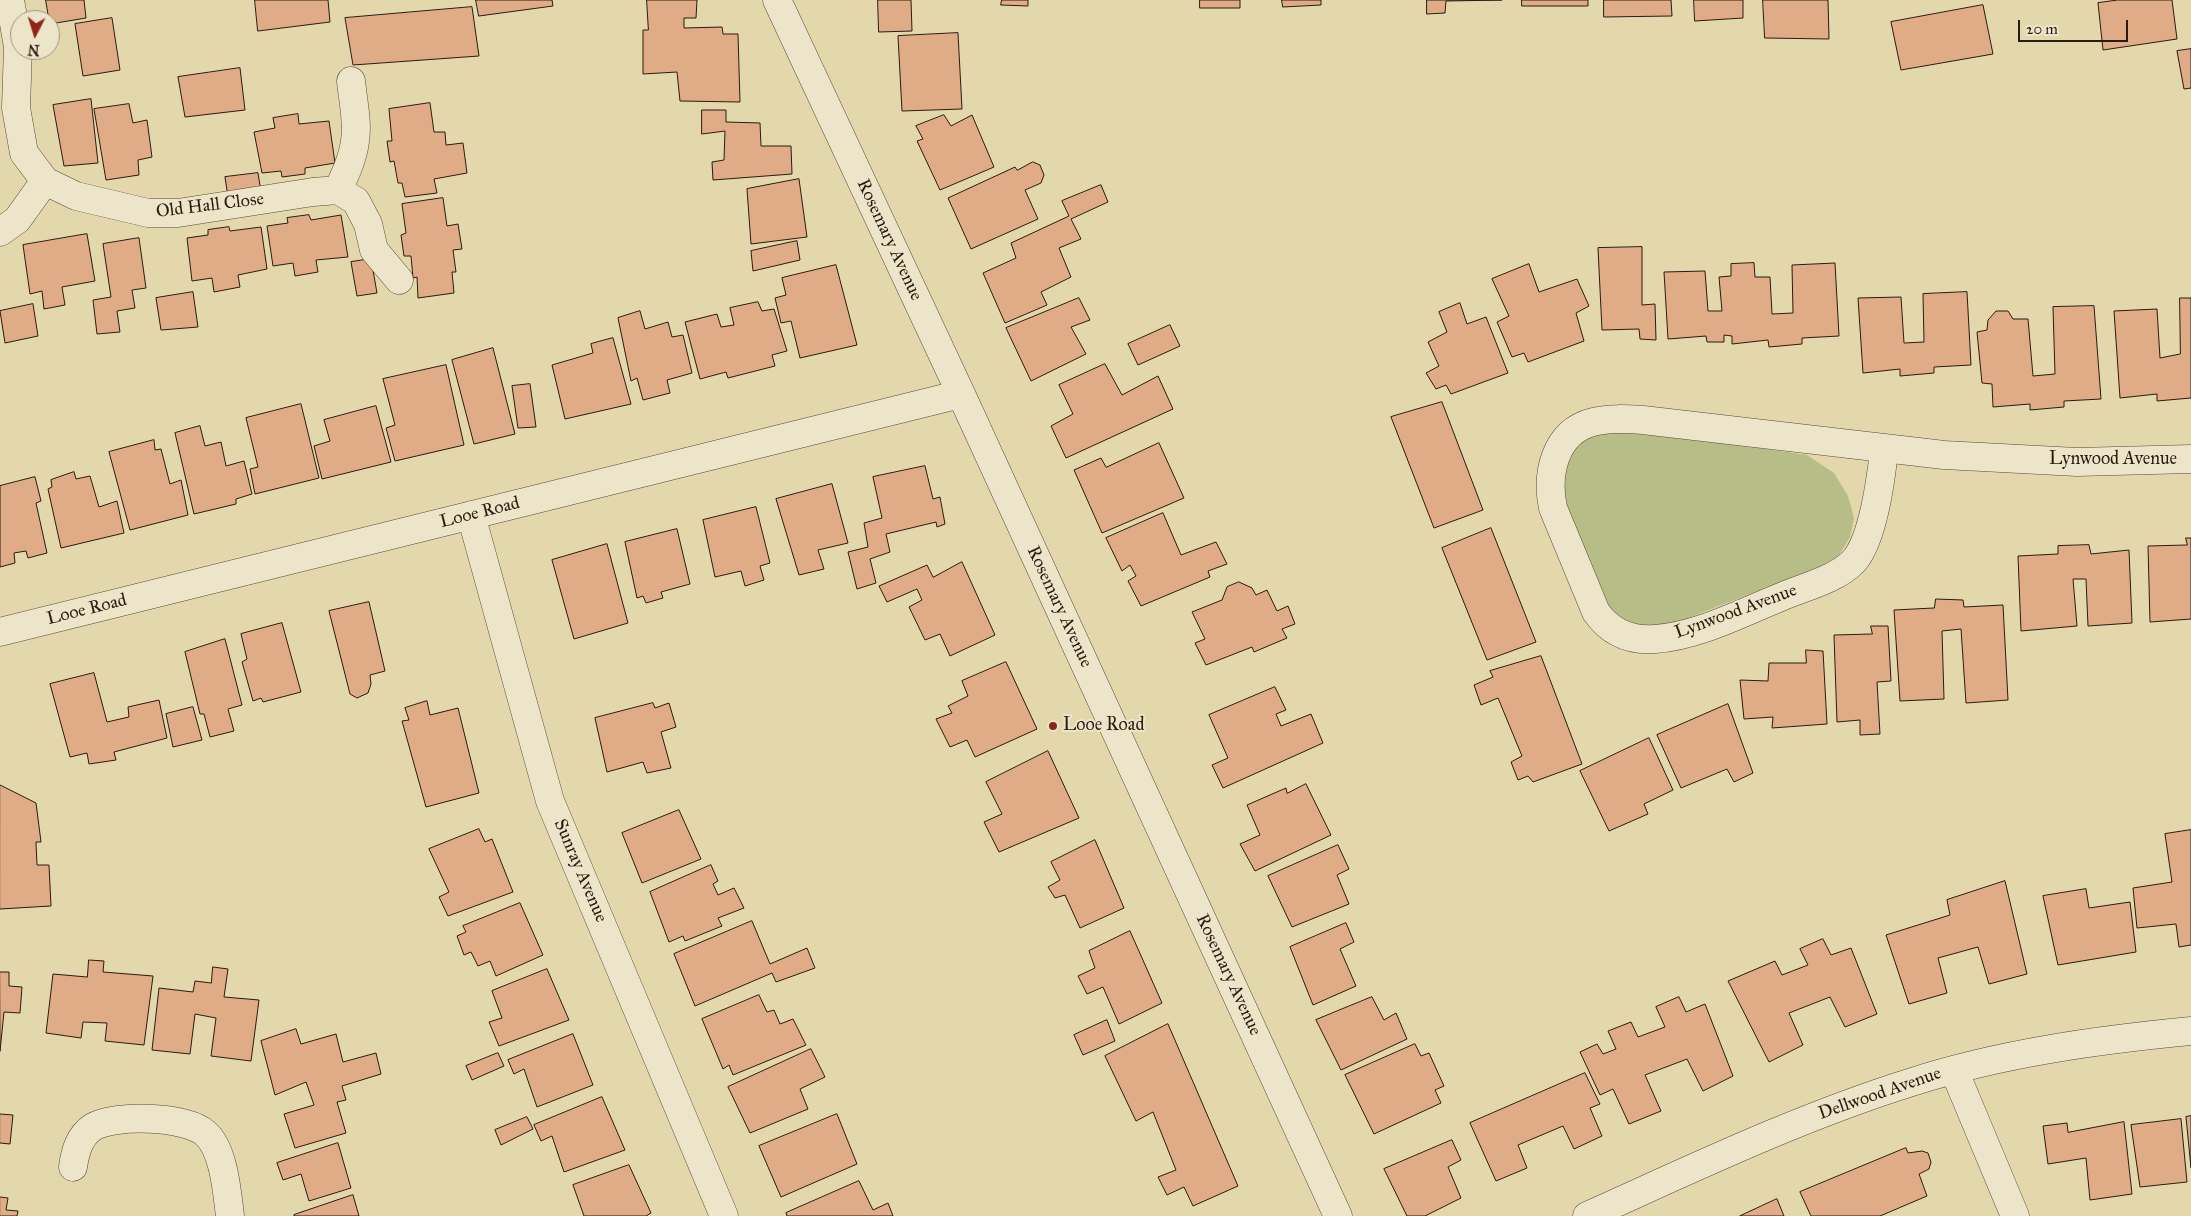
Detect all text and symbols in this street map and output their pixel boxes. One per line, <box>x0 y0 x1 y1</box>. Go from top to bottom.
north arrow <box>10 10 60 60</box>
scale bar <box>2021 10 2131 42</box>
text: 20 m <box>2026 20 2058 38</box>
text: N <box>27 40 40 58</box>
street label: Rosemary Avenue <box>851 176 927 304</box>
street label: Old Hall Close <box>155 189 265 223</box>
street label: Lynwood Avenue <box>2049 449 2177 471</box>
street label: Looe Road <box>438 493 522 533</box>
street label: Rosemary Avenue <box>1021 543 1097 671</box>
street label: Lynwood Avenue <box>1672 580 1800 644</box>
street label: Looe Road <box>45 590 129 630</box>
place label: Looe Road <box>1063 715 1144 737</box>
marker: Looe Road <box>1047 720 1059 732</box>
street label: Sunray Avenue <box>549 816 611 926</box>
street label: Rosemary Avenue <box>1190 911 1266 1039</box>
street label: Dellwood Avenue <box>1816 1063 1944 1125</box>

